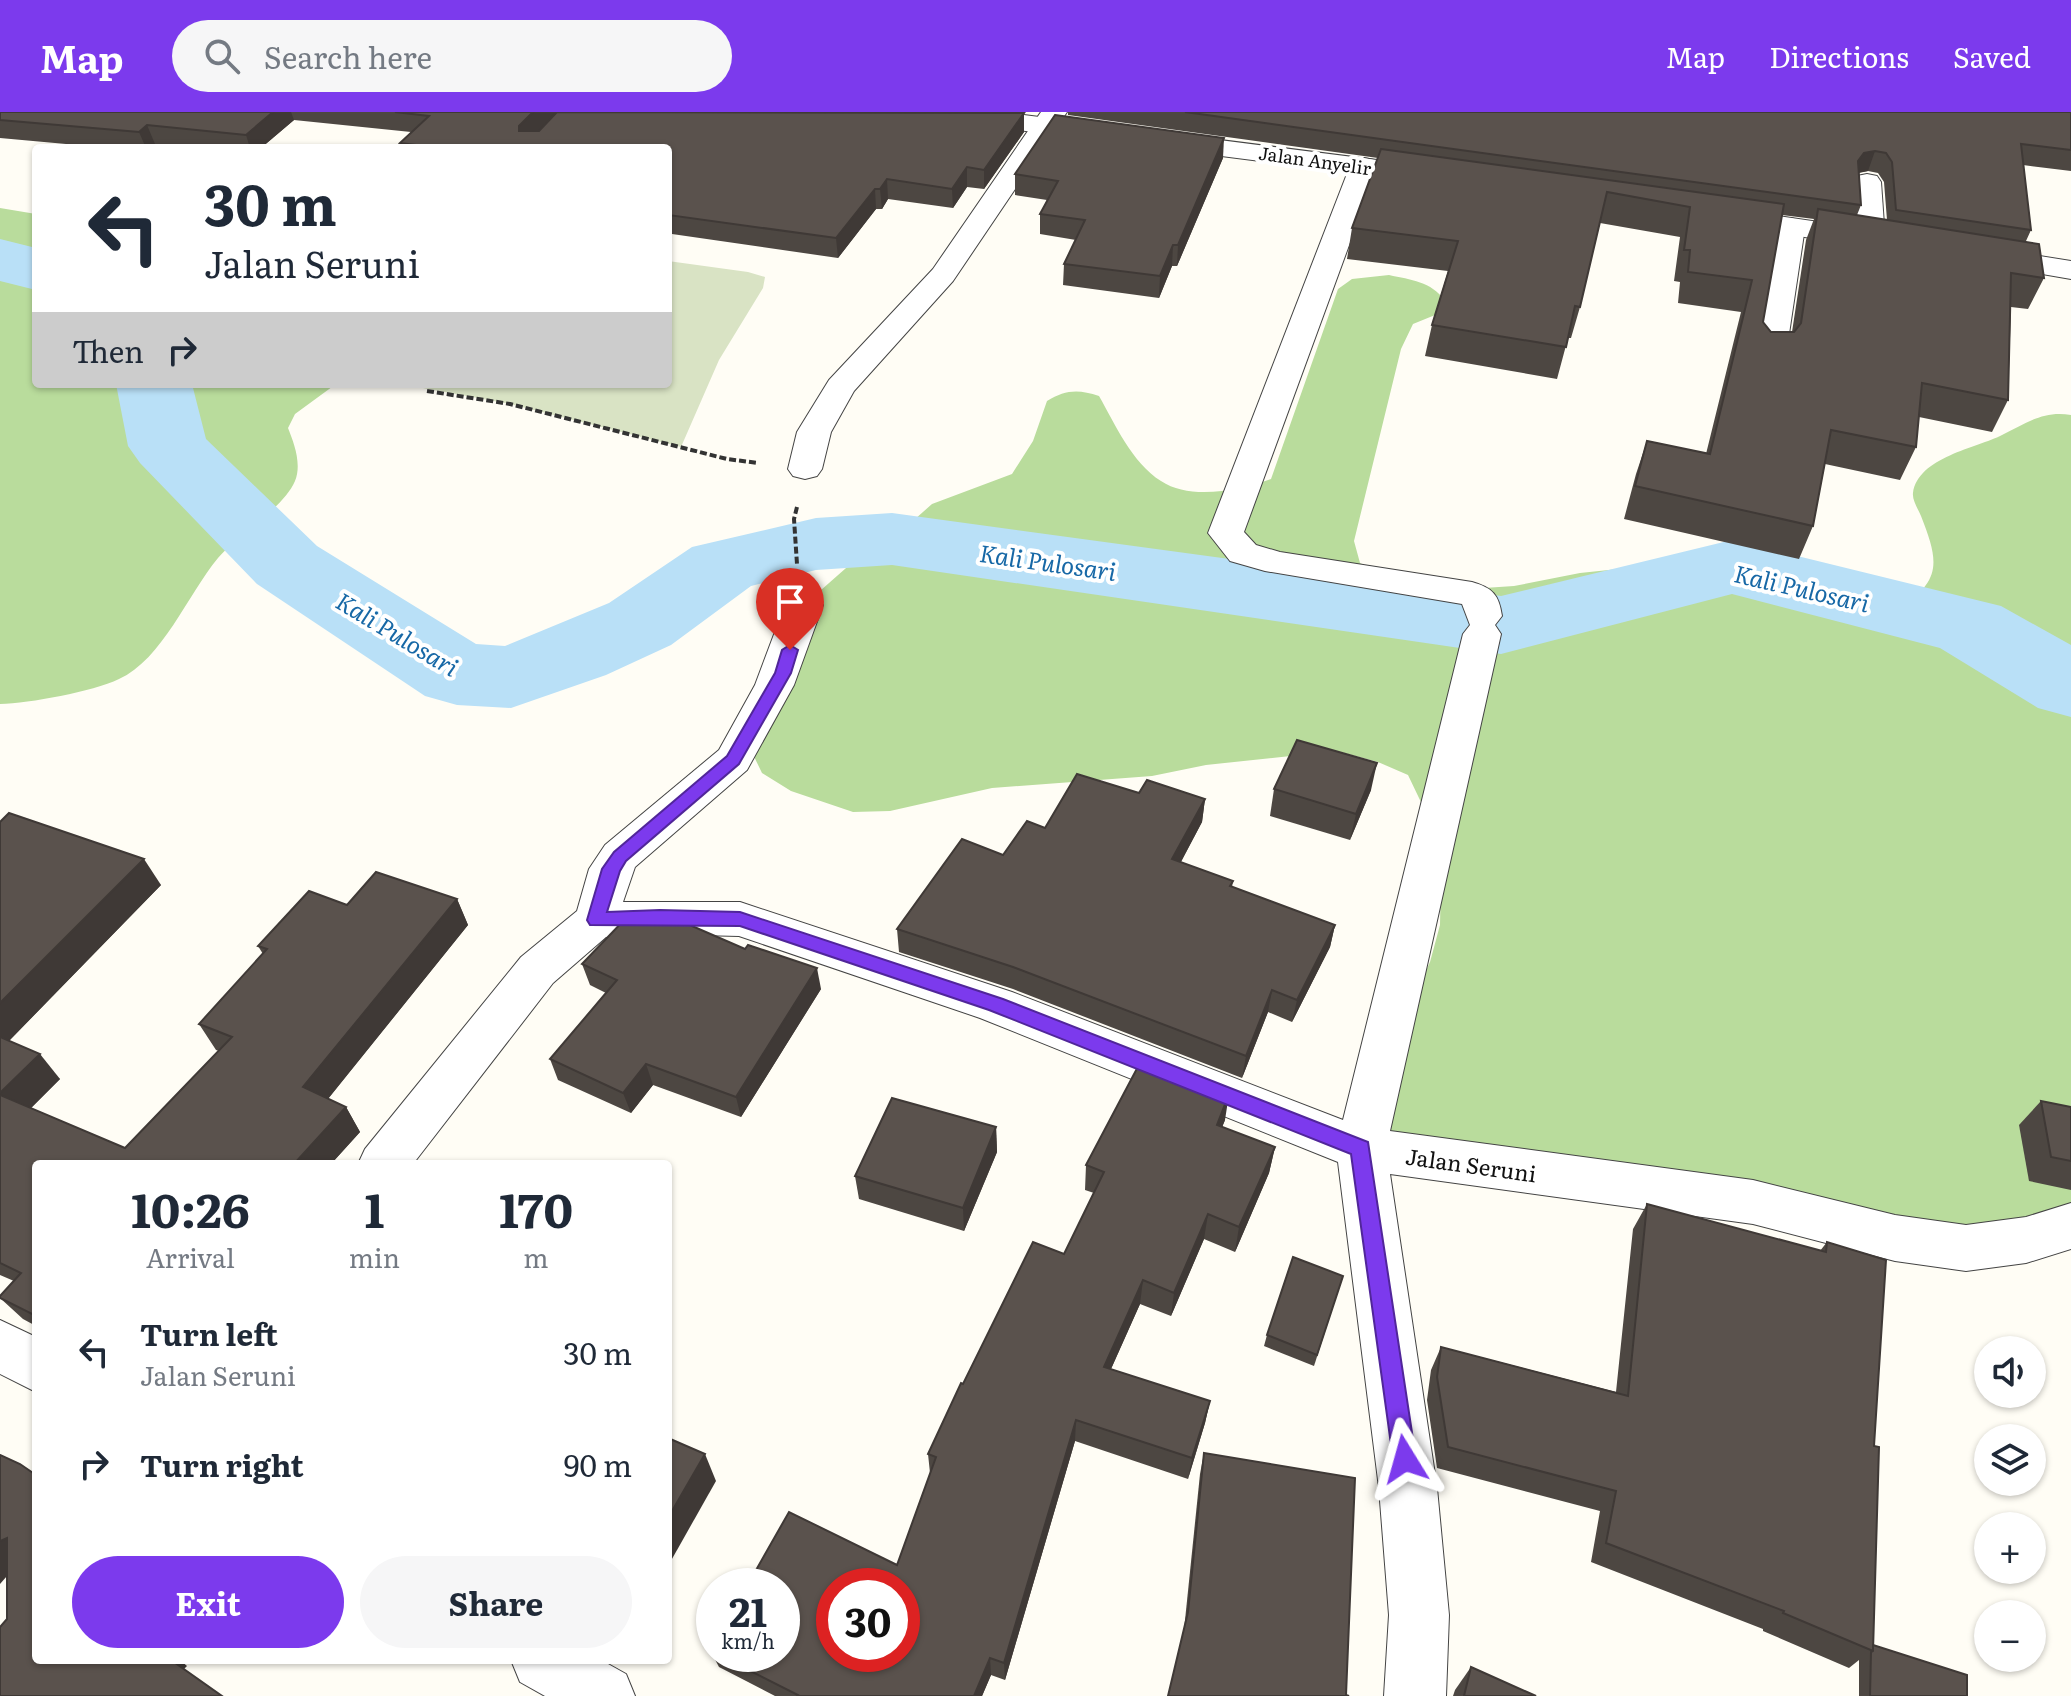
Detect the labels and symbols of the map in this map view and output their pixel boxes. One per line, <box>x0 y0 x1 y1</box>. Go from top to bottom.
street label: Jalan Anyelir <box>1257 139 1374 181</box>
water label: Kali Pulosari <box>978 534 1118 588</box>
water label: Kali Pulosari <box>1731 554 1873 620</box>
pin <box>756 568 824 650</box>
water label: Kali Pulosari <box>330 583 466 683</box>
street label: Jalan Seruni <box>1403 1138 1539 1190</box>
position arrow <box>1363 1417 1447 1501</box>
speed limit sign: 30 <box>816 1568 920 1672</box>

